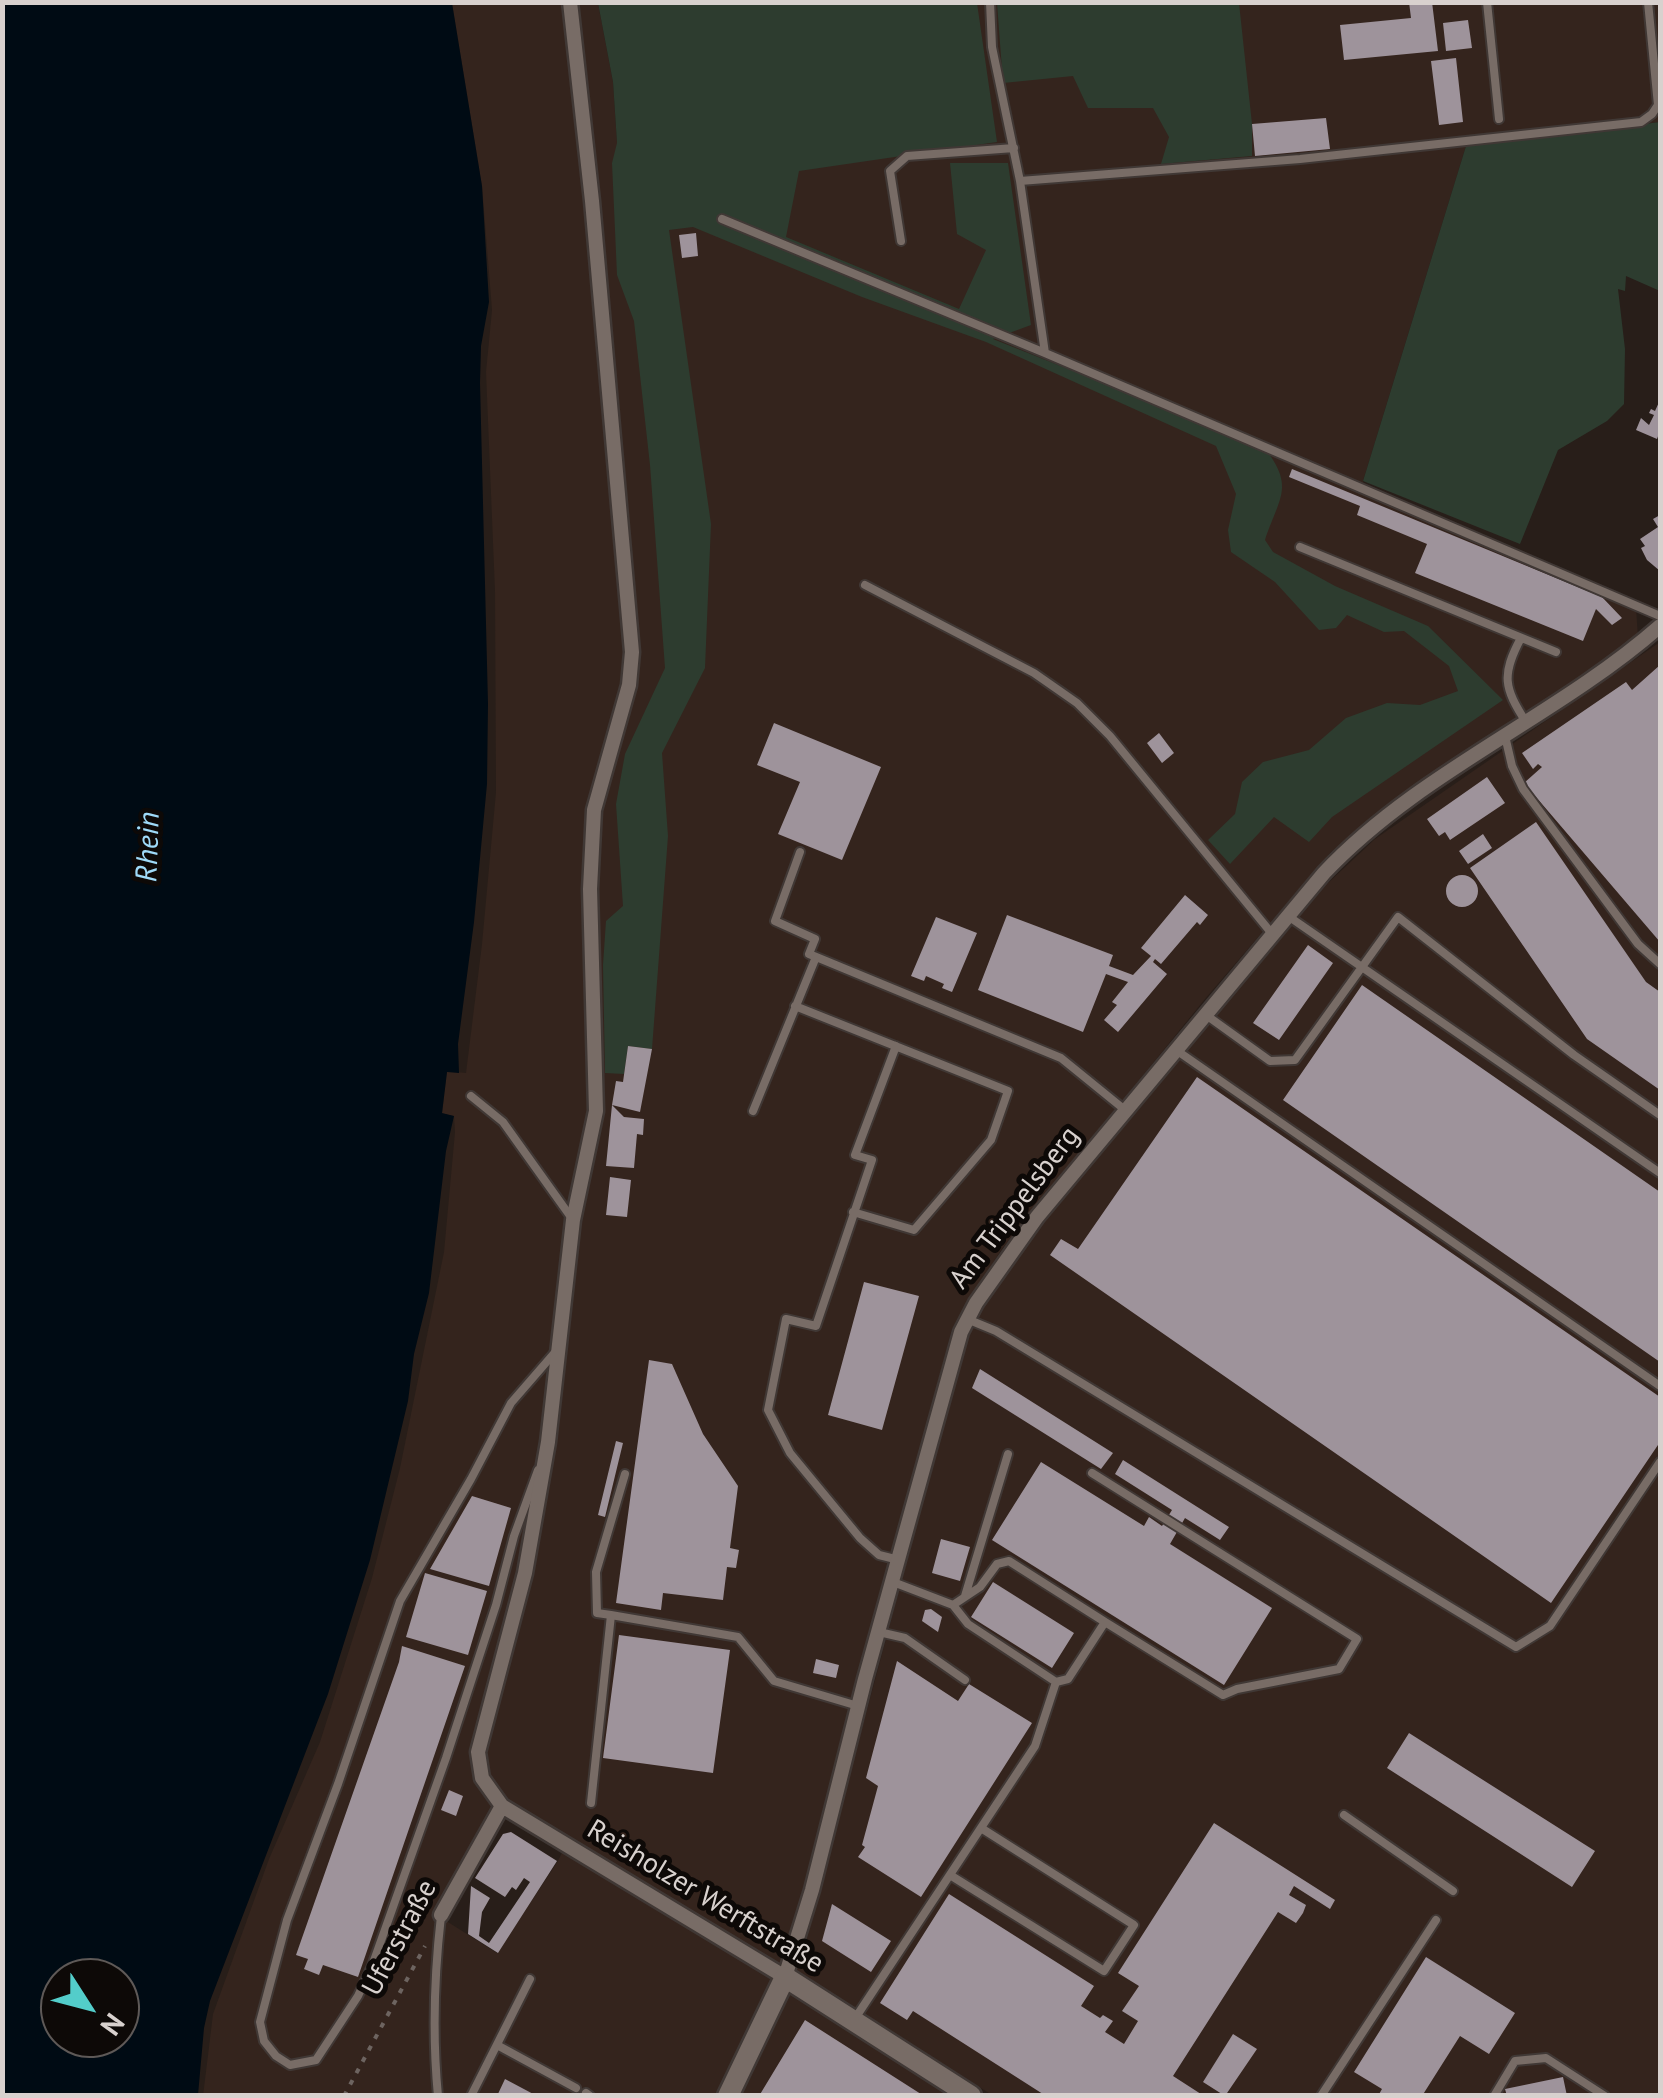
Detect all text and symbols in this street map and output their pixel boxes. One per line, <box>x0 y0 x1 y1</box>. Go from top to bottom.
water label: Rhein <box>130 811 168 883</box>
street label: Am Trippelsberg <box>943 1120 1087 1296</box>
street label: Reisholzer Werftstraße <box>581 1813 829 1981</box>
street label: Uferstraße <box>356 1874 444 2002</box>
north arrow <box>40 1958 140 2058</box>
text: N <box>93 2006 133 2043</box>

